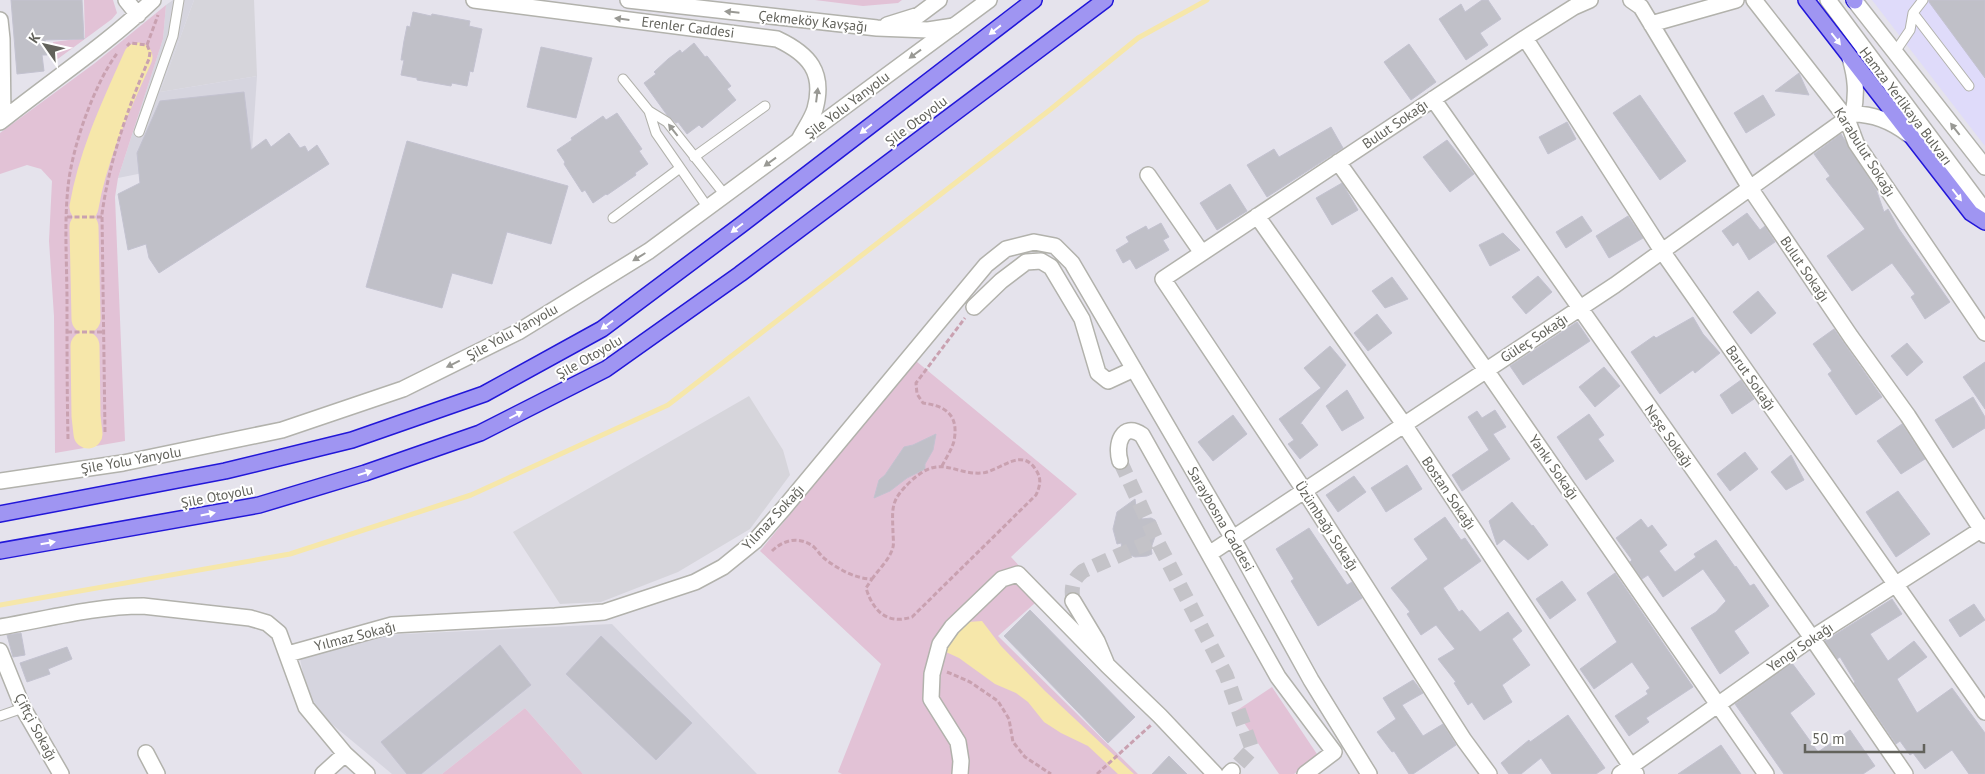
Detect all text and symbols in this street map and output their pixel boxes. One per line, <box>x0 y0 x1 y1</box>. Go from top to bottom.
street label: Çekmeköy Kavşağı <box>758 6 868 36</box>
one-way arrow <box>723 8 739 16</box>
street label: Erenler Caddesi <box>641 12 735 42</box>
one-way arrow <box>614 15 630 23</box>
north arrow <box>20 20 70 70</box>
one-way arrow <box>989 24 1002 35</box>
text: K <box>24 29 44 46</box>
one-way arrow <box>1830 32 1841 45</box>
street label: Hamza Yerlikaya Bulvarı <box>1856 43 1956 169</box>
one-way arrow <box>908 49 921 59</box>
street label: Şile Yolu Yanyolu <box>801 67 893 143</box>
one-way arrow <box>813 87 821 103</box>
street label: Şile Otoyolu <box>881 92 951 150</box>
street label: Bulut Sokağı <box>1359 95 1431 153</box>
street label: Karabulut Sokağı <box>1830 104 1900 200</box>
one-way arrow <box>860 123 873 134</box>
one-way arrow <box>1949 123 1960 136</box>
one-way arrow <box>667 124 678 137</box>
one-way arrow <box>763 157 777 167</box>
one-way arrow <box>1951 188 1962 201</box>
one-way arrow <box>731 222 744 233</box>
street label: Bulut Sokağı <box>1776 233 1834 305</box>
one-way arrow <box>632 253 645 262</box>
street label: Şile Yolu Yanyolu <box>463 299 561 365</box>
street label: Güleç Sokağı <box>1497 310 1571 366</box>
one-way arrow <box>600 320 614 330</box>
street label: Şile Otoyolu <box>553 331 625 383</box>
street label: Barut Sokağı <box>1722 342 1780 414</box>
one-way arrow <box>445 360 460 369</box>
street label: Neşe Sokağı <box>1641 401 1697 471</box>
one-way arrow <box>509 411 524 419</box>
street label: Yankı Sokağı <box>1525 431 1583 503</box>
street label: Şile Yolu Yanyolu <box>79 442 183 478</box>
street label: Bostan Sokağı <box>1418 453 1480 533</box>
street label: Saraybosna Caddesi <box>1184 463 1258 575</box>
one-way arrow <box>358 469 373 477</box>
street label: Üzümbağı Sokağı <box>1291 478 1363 574</box>
street label: Şile Otoyolu <box>179 480 255 512</box>
street label: Yılmaz Sokağı <box>738 480 808 554</box>
one-way arrow <box>200 510 216 518</box>
one-way arrow <box>40 538 56 546</box>
street label: Yılmaz Sokağı <box>312 617 398 655</box>
street label: Yengi Sokağı <box>1763 618 1837 676</box>
street label: Çiftçi Sokağı <box>11 690 61 764</box>
scale bar <box>1805 722 1924 754</box>
text: 50 m <box>1812 729 1845 748</box>

